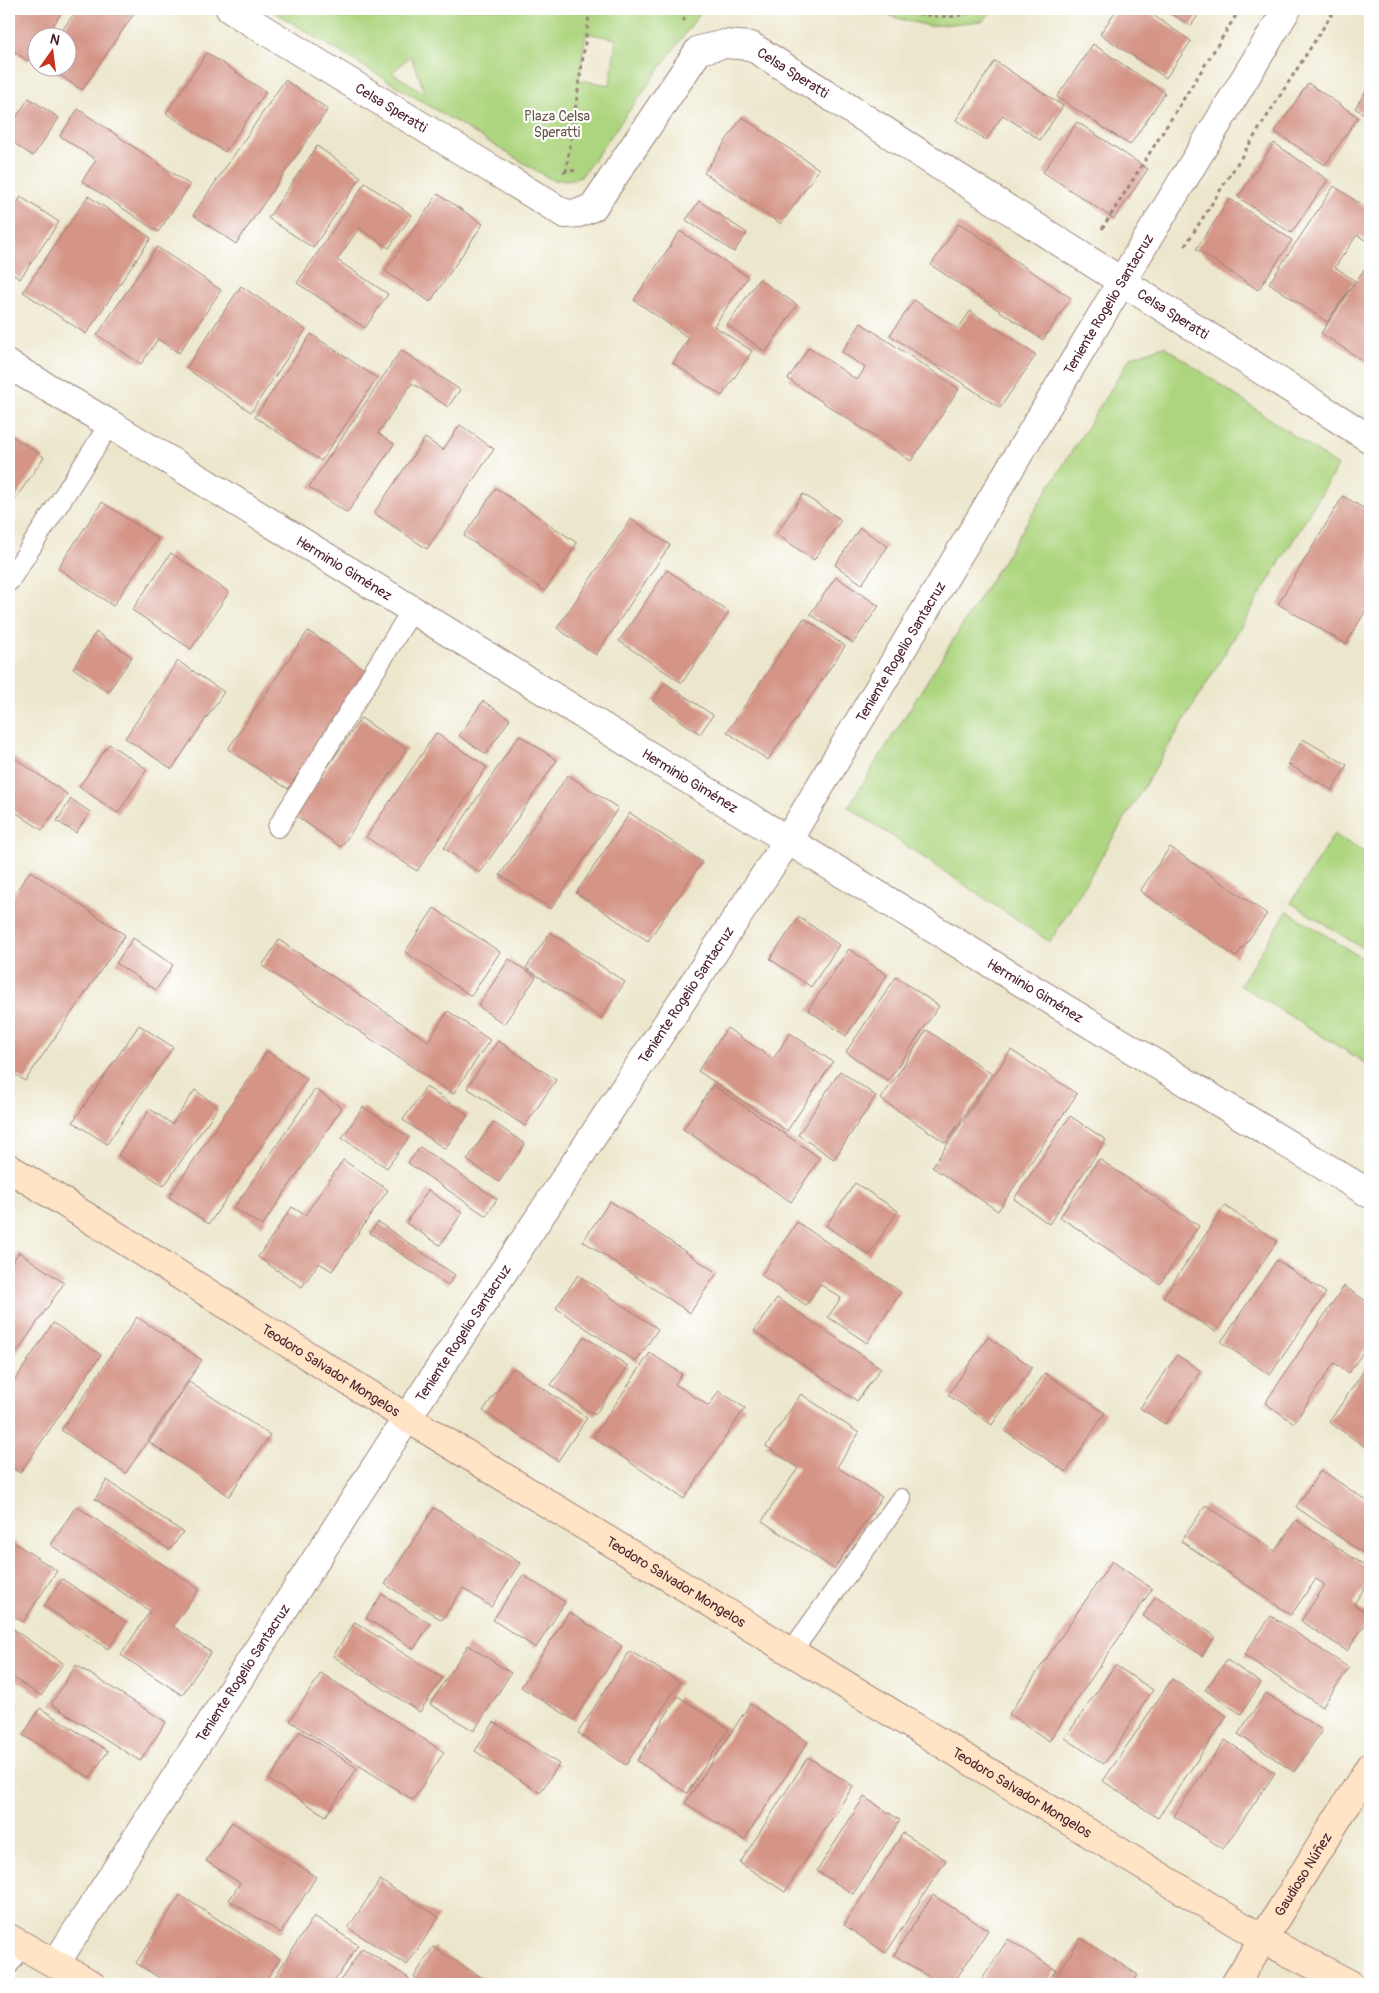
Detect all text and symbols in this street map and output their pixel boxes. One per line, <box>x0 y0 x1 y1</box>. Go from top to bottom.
north arrow <box>28 28 78 78</box>
text: N <box>48 30 62 49</box>
street label: Celsa Speratti <box>754 44 832 102</box>
street label: Celsa Speratti <box>352 79 431 136</box>
park label: Plaza Celsa Speratti <box>524 108 590 141</box>
street label: Teniente Rogelio Santacruz <box>1060 231 1157 377</box>
street label: Celsa Speratti <box>1134 285 1212 343</box>
street label: Herminio Giménez <box>293 532 395 604</box>
street label: Teniente Rogelio Santacruz <box>852 578 949 725</box>
street label: Herminio Giménez <box>639 745 741 816</box>
street label: Teniente Rogelio Santacruz <box>635 923 737 1067</box>
street label: Herminio Giménez <box>984 955 1087 1026</box>
street label: Teniente Rogelio Santacruz <box>412 1261 514 1405</box>
street label: Teodoro Salvador Mongelos <box>258 1320 404 1420</box>
street label: Teodoro Salvador Mongelos <box>603 1533 750 1631</box>
street label: Teniente Rogelio Santacruz <box>192 1601 293 1745</box>
street label: Teodoro Salvador Mongelos <box>949 1743 1096 1842</box>
street label: Gaudioso Núñez <box>1271 1829 1335 1919</box>

